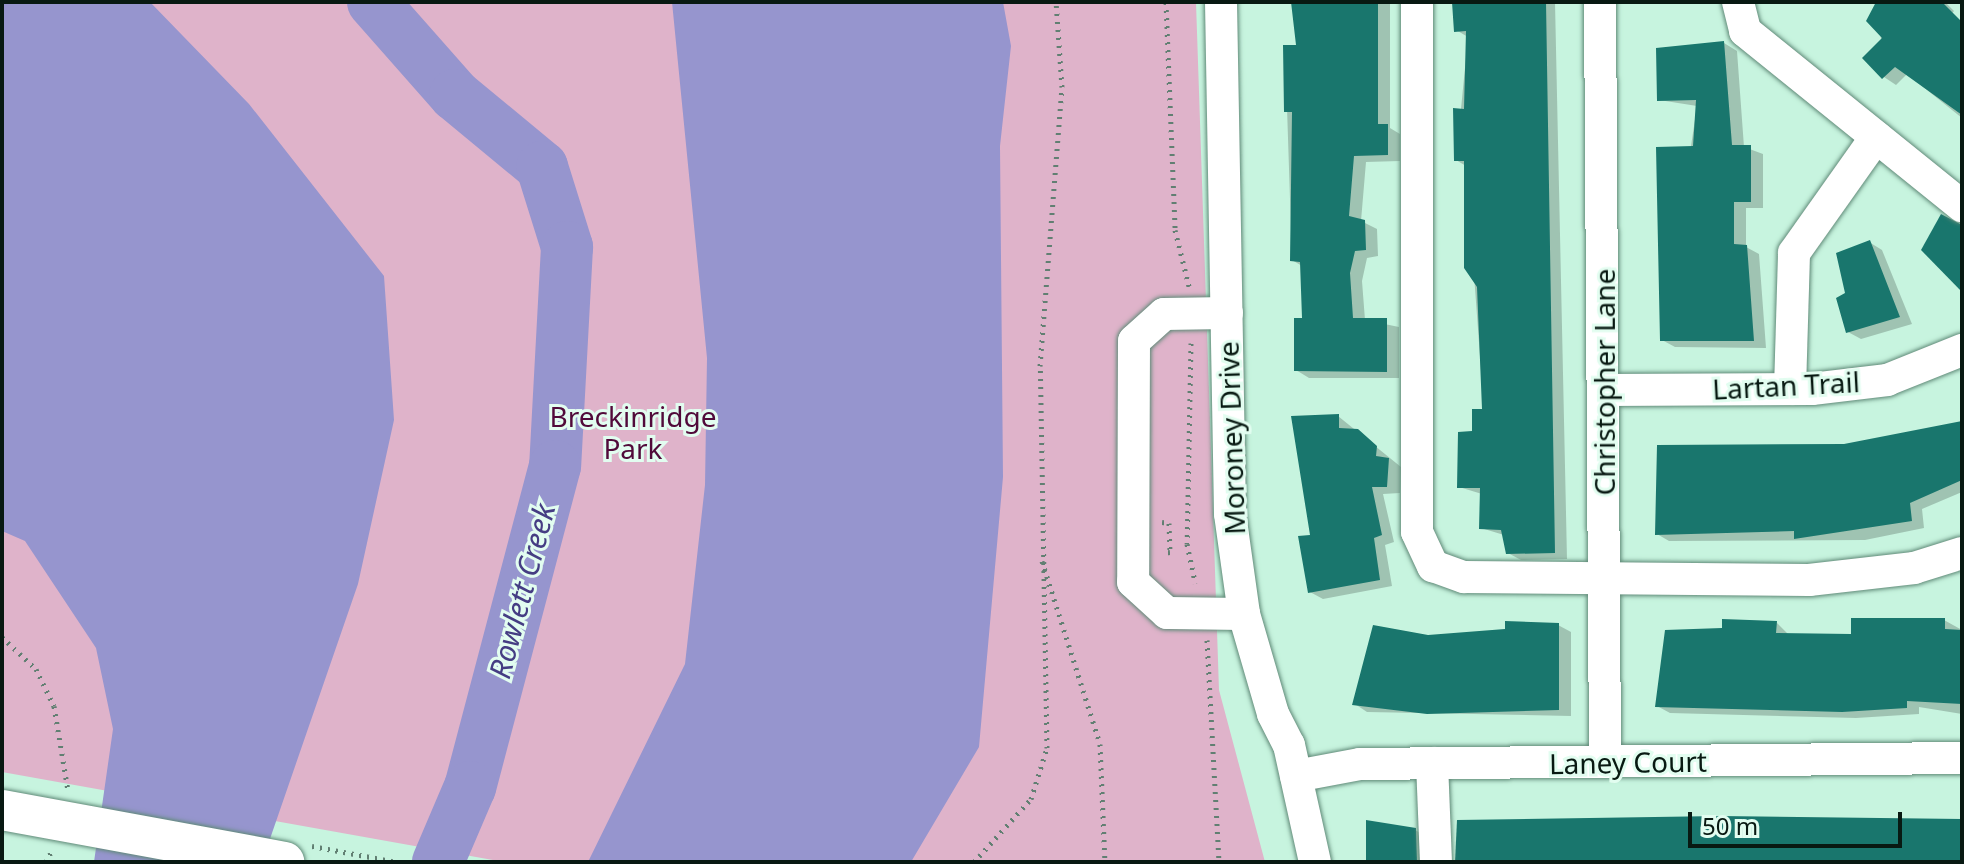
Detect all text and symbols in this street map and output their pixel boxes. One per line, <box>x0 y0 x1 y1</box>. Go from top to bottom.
street label: Christopher Lane <box>1587 269 1621 495</box>
street label: Moroney Drive <box>1211 341 1251 535</box>
street label: Lartan Trail <box>1711 364 1861 406</box>
park label: Breckinridge Park <box>550 399 716 465</box>
water label: Rowlett Creek <box>481 500 563 682</box>
street label: Laney Court <box>1549 744 1707 780</box>
scale bar <box>1692 796 1906 846</box>
text: 50 m <box>1702 809 1758 842</box>

